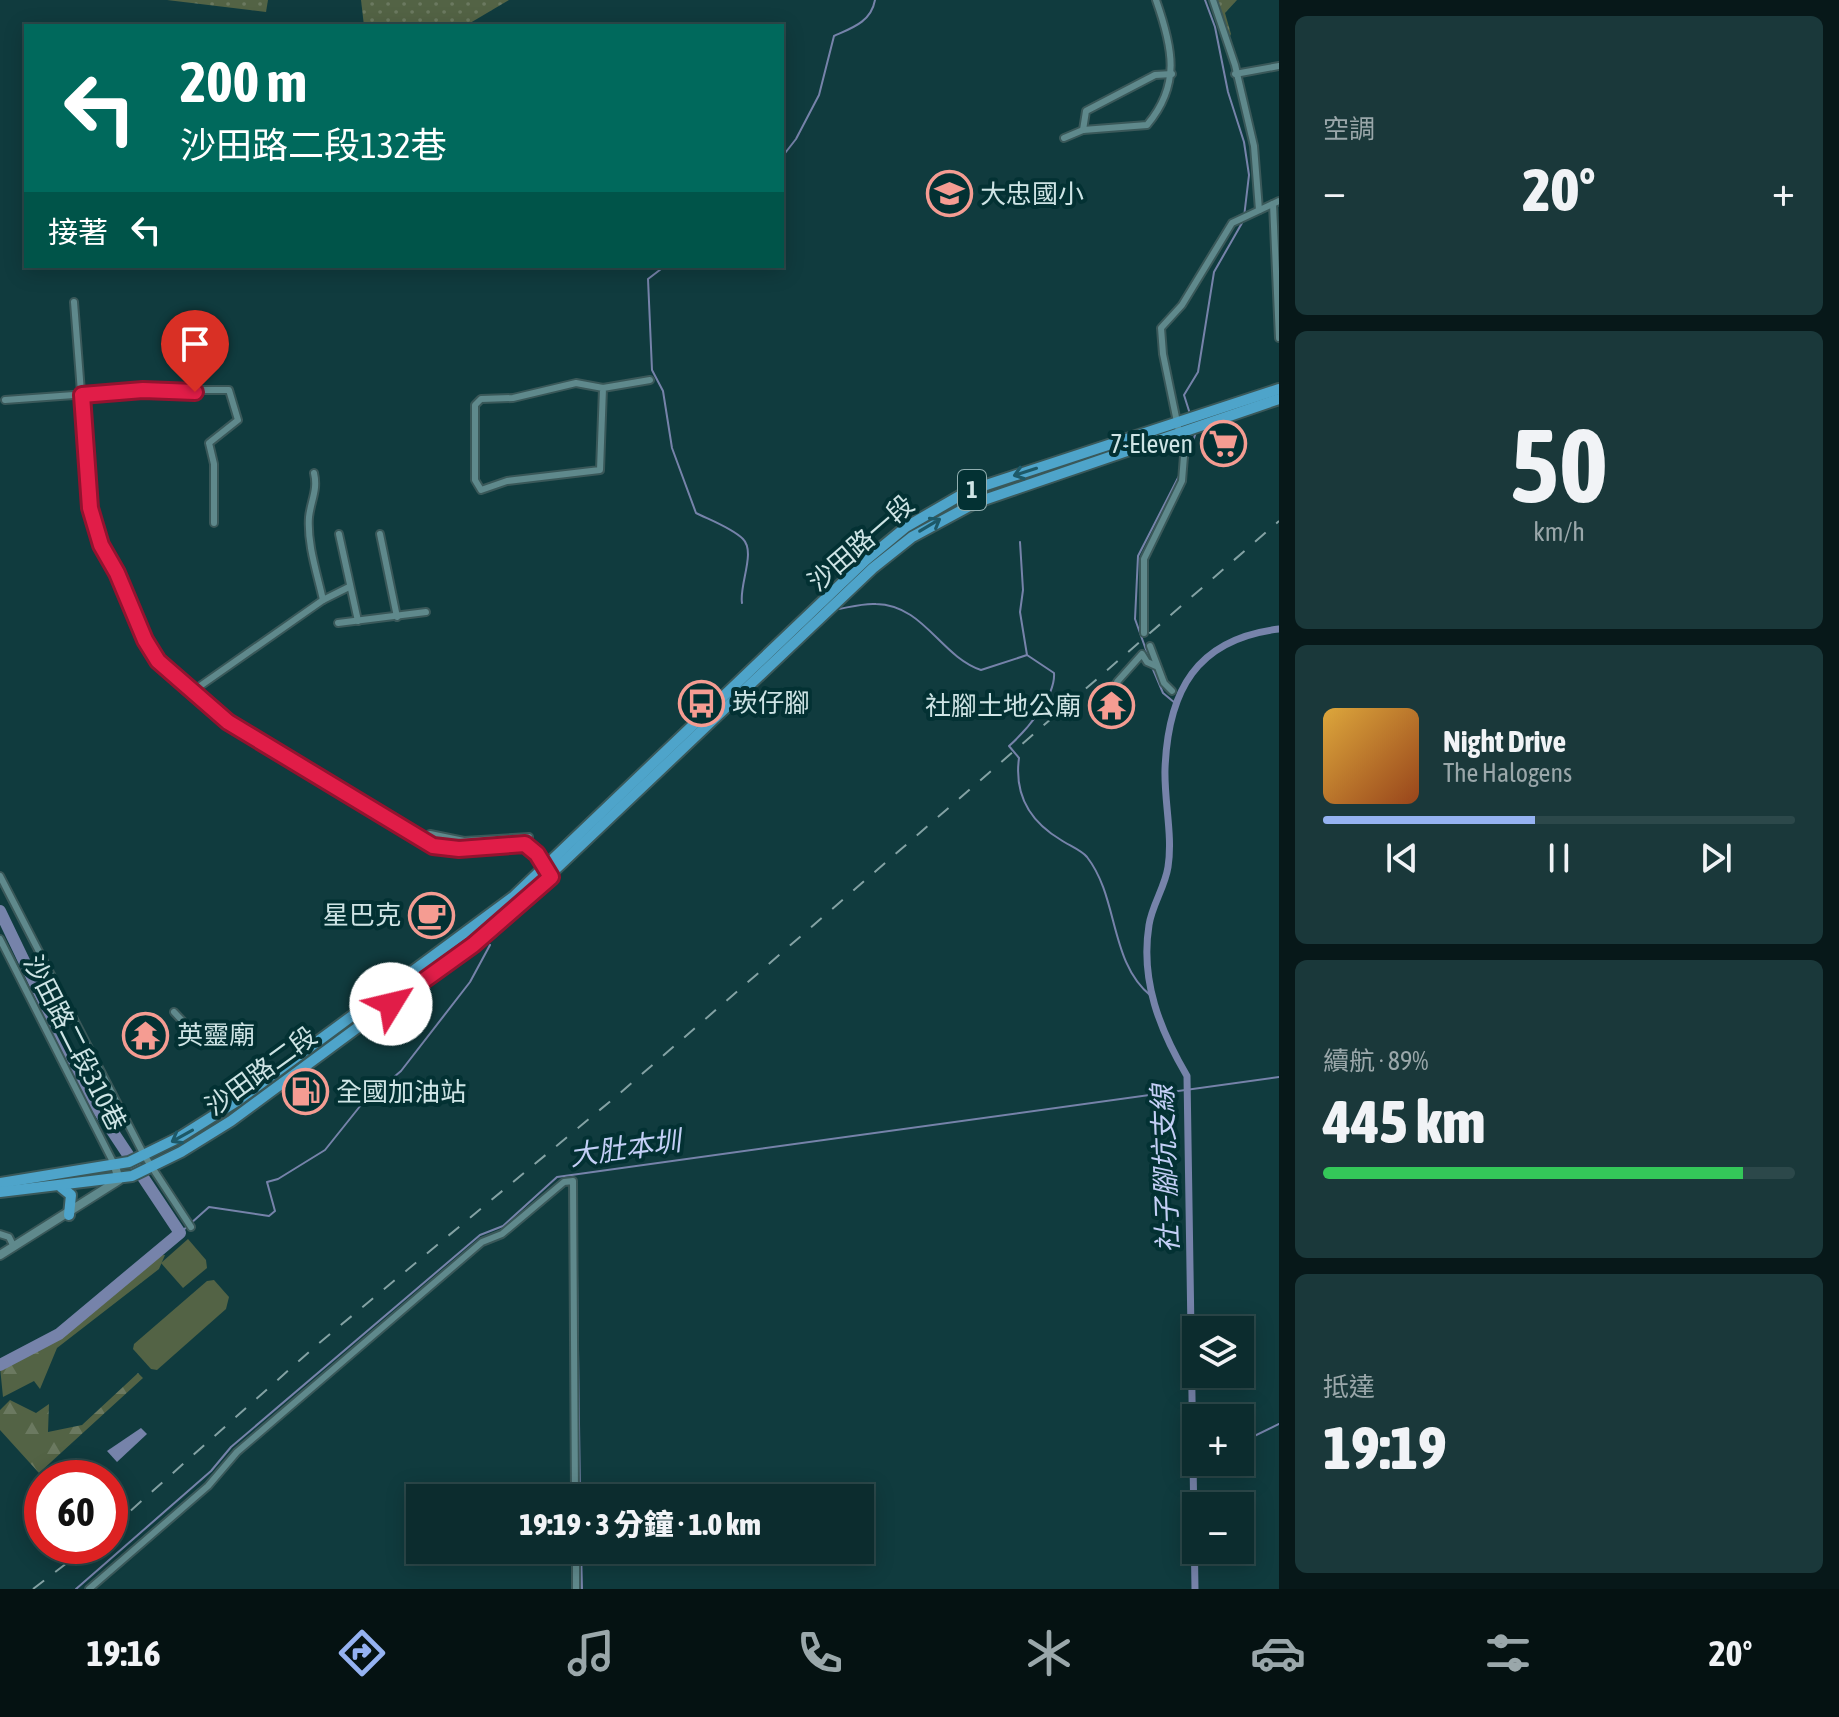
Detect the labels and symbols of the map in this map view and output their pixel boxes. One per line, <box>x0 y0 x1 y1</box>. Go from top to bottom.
school or university icon: 大忠國小 <box>925 170 973 218</box>
place label: 大忠國小 <box>980 179 1084 209</box>
pin <box>161 310 229 392</box>
supermarket icon: 7-Eleven <box>1200 420 1248 468</box>
place label: 7-Eleven <box>1110 429 1193 459</box>
one-way arrow <box>1013 466 1038 481</box>
road number: 1 <box>958 470 986 510</box>
street label: 沙田路一段 <box>802 489 920 597</box>
one-way arrow <box>918 517 941 533</box>
bus stop icon: 崁仔腳 <box>677 679 725 727</box>
temple icon: 社腳土地公廟 <box>1088 682 1136 730</box>
place label: 崁仔腳 <box>732 688 810 718</box>
place label: 社腳土地公廟 <box>925 691 1081 721</box>
cafe icon: 星巴克 <box>408 891 456 939</box>
place label: 星巴克 <box>323 900 401 930</box>
street label: 沙田路二段310巷 <box>18 950 132 1136</box>
position arrow <box>349 962 433 1046</box>
temple icon: 英靈廟 <box>122 1011 170 1059</box>
place label: 英靈廟 <box>177 1020 255 1050</box>
street label: 沙田路二段 <box>200 1021 322 1121</box>
fuel station icon: 全國加油站 <box>281 1068 329 1116</box>
place label: 全國加油站 <box>336 1077 466 1107</box>
water label: 社子腳坑支線 <box>1146 1082 1184 1254</box>
water label: 大肚本圳 <box>567 1124 687 1172</box>
one-way arrow <box>170 1128 194 1144</box>
speed limit sign: 60 <box>24 1460 128 1564</box>

